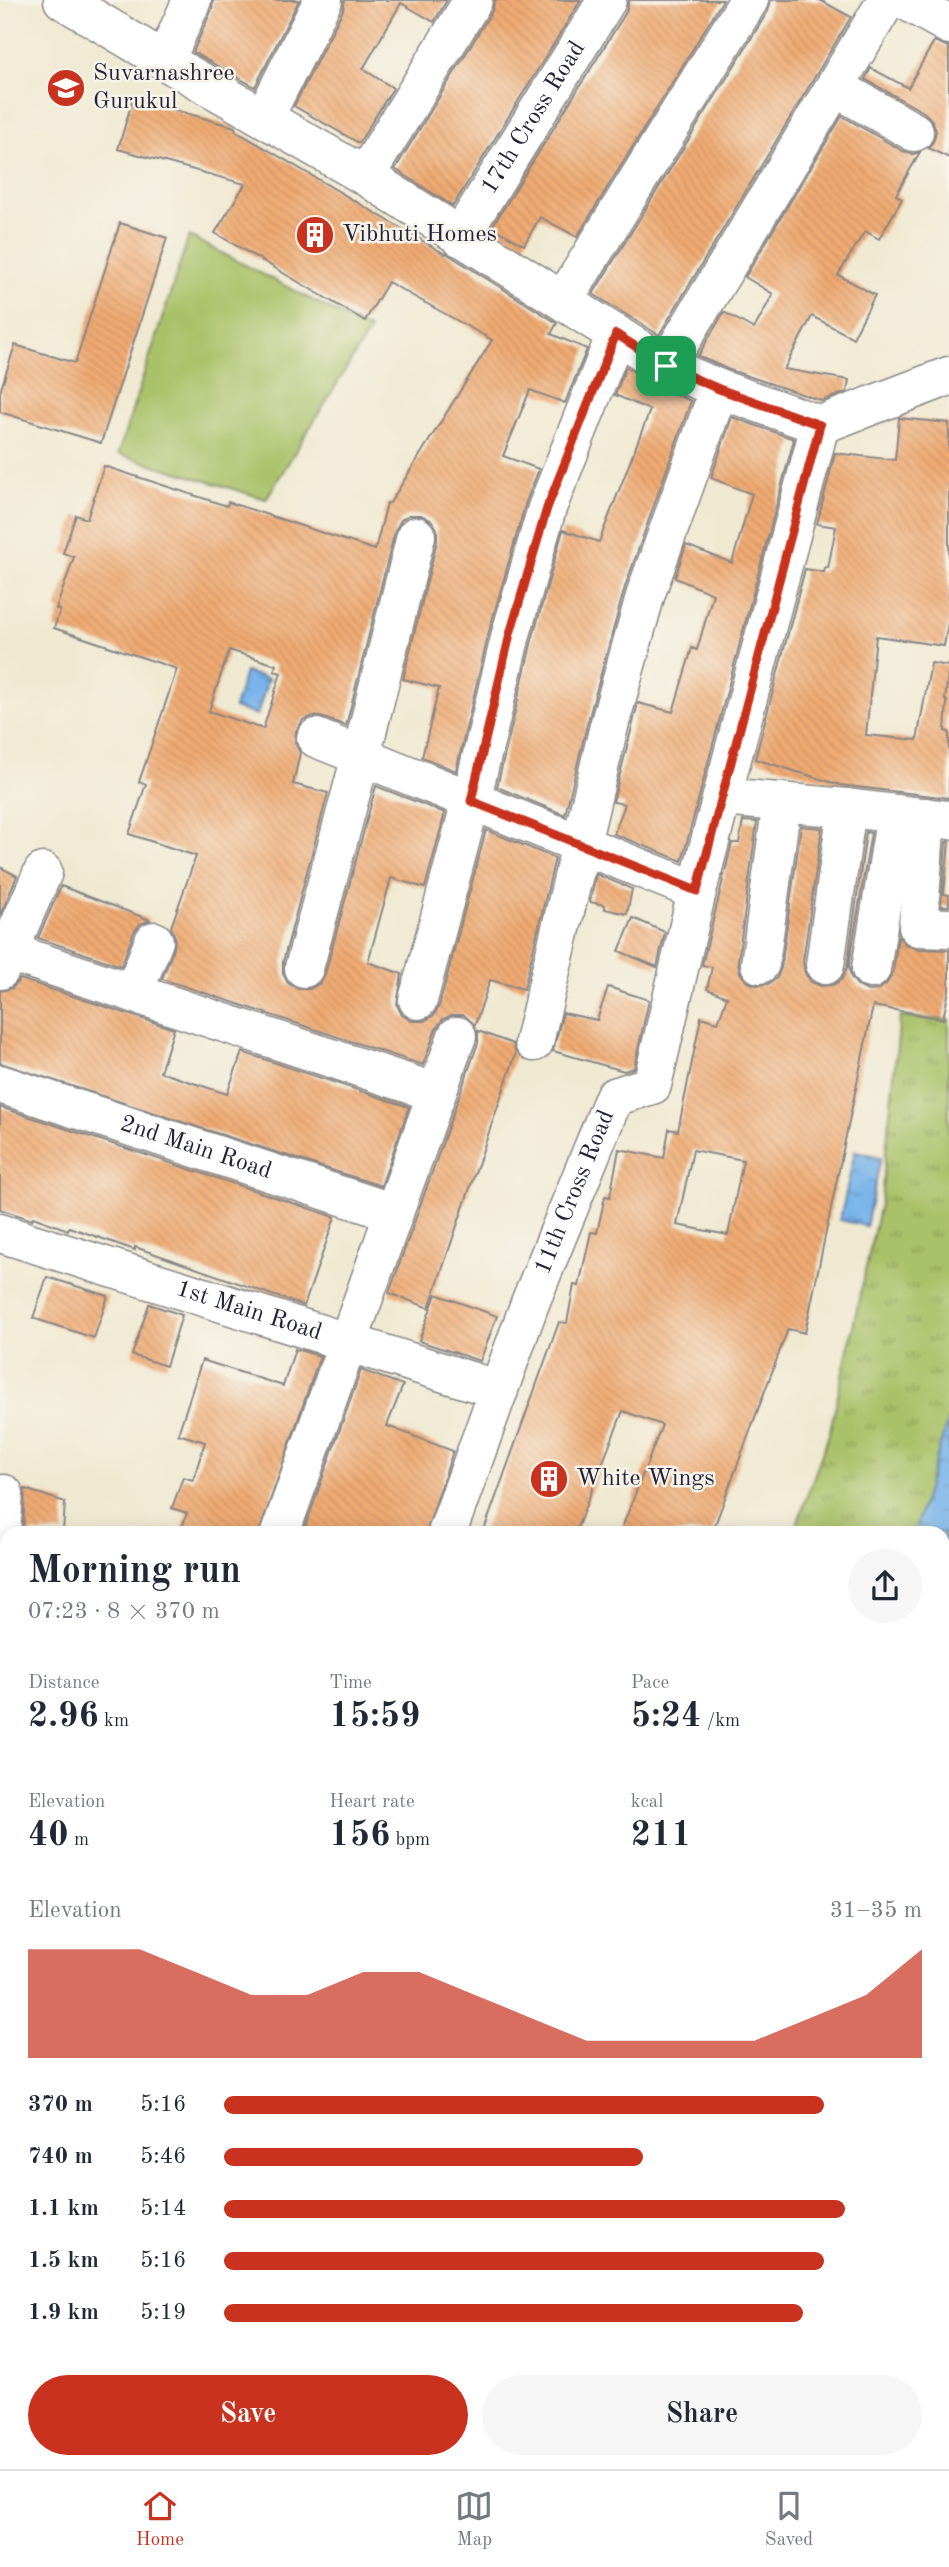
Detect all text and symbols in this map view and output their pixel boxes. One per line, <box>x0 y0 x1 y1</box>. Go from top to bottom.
street label: 17th Cross Road <box>477 37 590 199</box>
place label: Suvarnashree Gurukul <box>93 62 235 114</box>
school or university icon: Suvarnashree Gurukul <box>45 67 87 109</box>
building icon: Vibhuti Homes <box>294 214 336 256</box>
place label: Vibhuti Homes <box>342 223 497 247</box>
pin <box>636 336 696 396</box>
icon: arrive <box>647 347 685 385</box>
street label: 11th Cross Road <box>531 1107 619 1278</box>
street label: 2nd Main Road <box>117 1112 274 1184</box>
street label: 1st Main Road <box>173 1277 325 1345</box>
building icon: White Wings <box>528 1458 570 1500</box>
place label: White Wings <box>576 1467 715 1491</box>
button: share <box>848 1549 922 1623</box>
text: Morning run <box>28 1553 241 1591</box>
text: 07:23 · 8 × 370 m <box>28 1600 220 1623</box>
text: Distance <box>28 1674 100 1693</box>
text: Time <box>329 1674 372 1693</box>
text: Pace <box>631 1674 669 1693</box>
text: 2.96 <box>28 1699 99 1734</box>
text: 15:59 <box>329 1699 420 1734</box>
text: 5:24 <box>631 1699 701 1734</box>
text: km <box>99 1712 129 1731</box>
text: /km <box>701 1712 740 1731</box>
text: Elevation <box>28 1793 105 1812</box>
text: Heart rate <box>329 1793 415 1812</box>
text: kcal <box>631 1793 663 1812</box>
text: 40 <box>28 1818 69 1853</box>
text: 156 <box>329 1818 390 1853</box>
text: 211 <box>631 1818 692 1853</box>
text: m <box>69 1831 89 1850</box>
text: bpm <box>390 1831 430 1850</box>
text: Elevation <box>28 1899 122 1922</box>
text: 31–35 m <box>830 1899 922 1922</box>
text: 370 m <box>28 2093 93 2116</box>
text: 5:16 <box>140 2093 186 2116</box>
text: 740 m <box>28 2145 93 2168</box>
text: 5:46 <box>140 2145 186 2168</box>
text: 1.1 km <box>28 2197 99 2220</box>
text: 5:14 <box>140 2197 186 2220</box>
text: 1.5 km <box>28 2249 99 2272</box>
text: 5:16 <box>140 2249 186 2272</box>
text: 1.9 km <box>28 2301 99 2324</box>
text: 5:19 <box>140 2301 186 2324</box>
button: Save <box>28 2375 468 2455</box>
button: Share <box>482 2375 922 2455</box>
tab: Home <box>136 2487 184 2552</box>
tab: Map <box>455 2487 493 2552</box>
tab: Saved <box>765 2487 813 2552</box>

